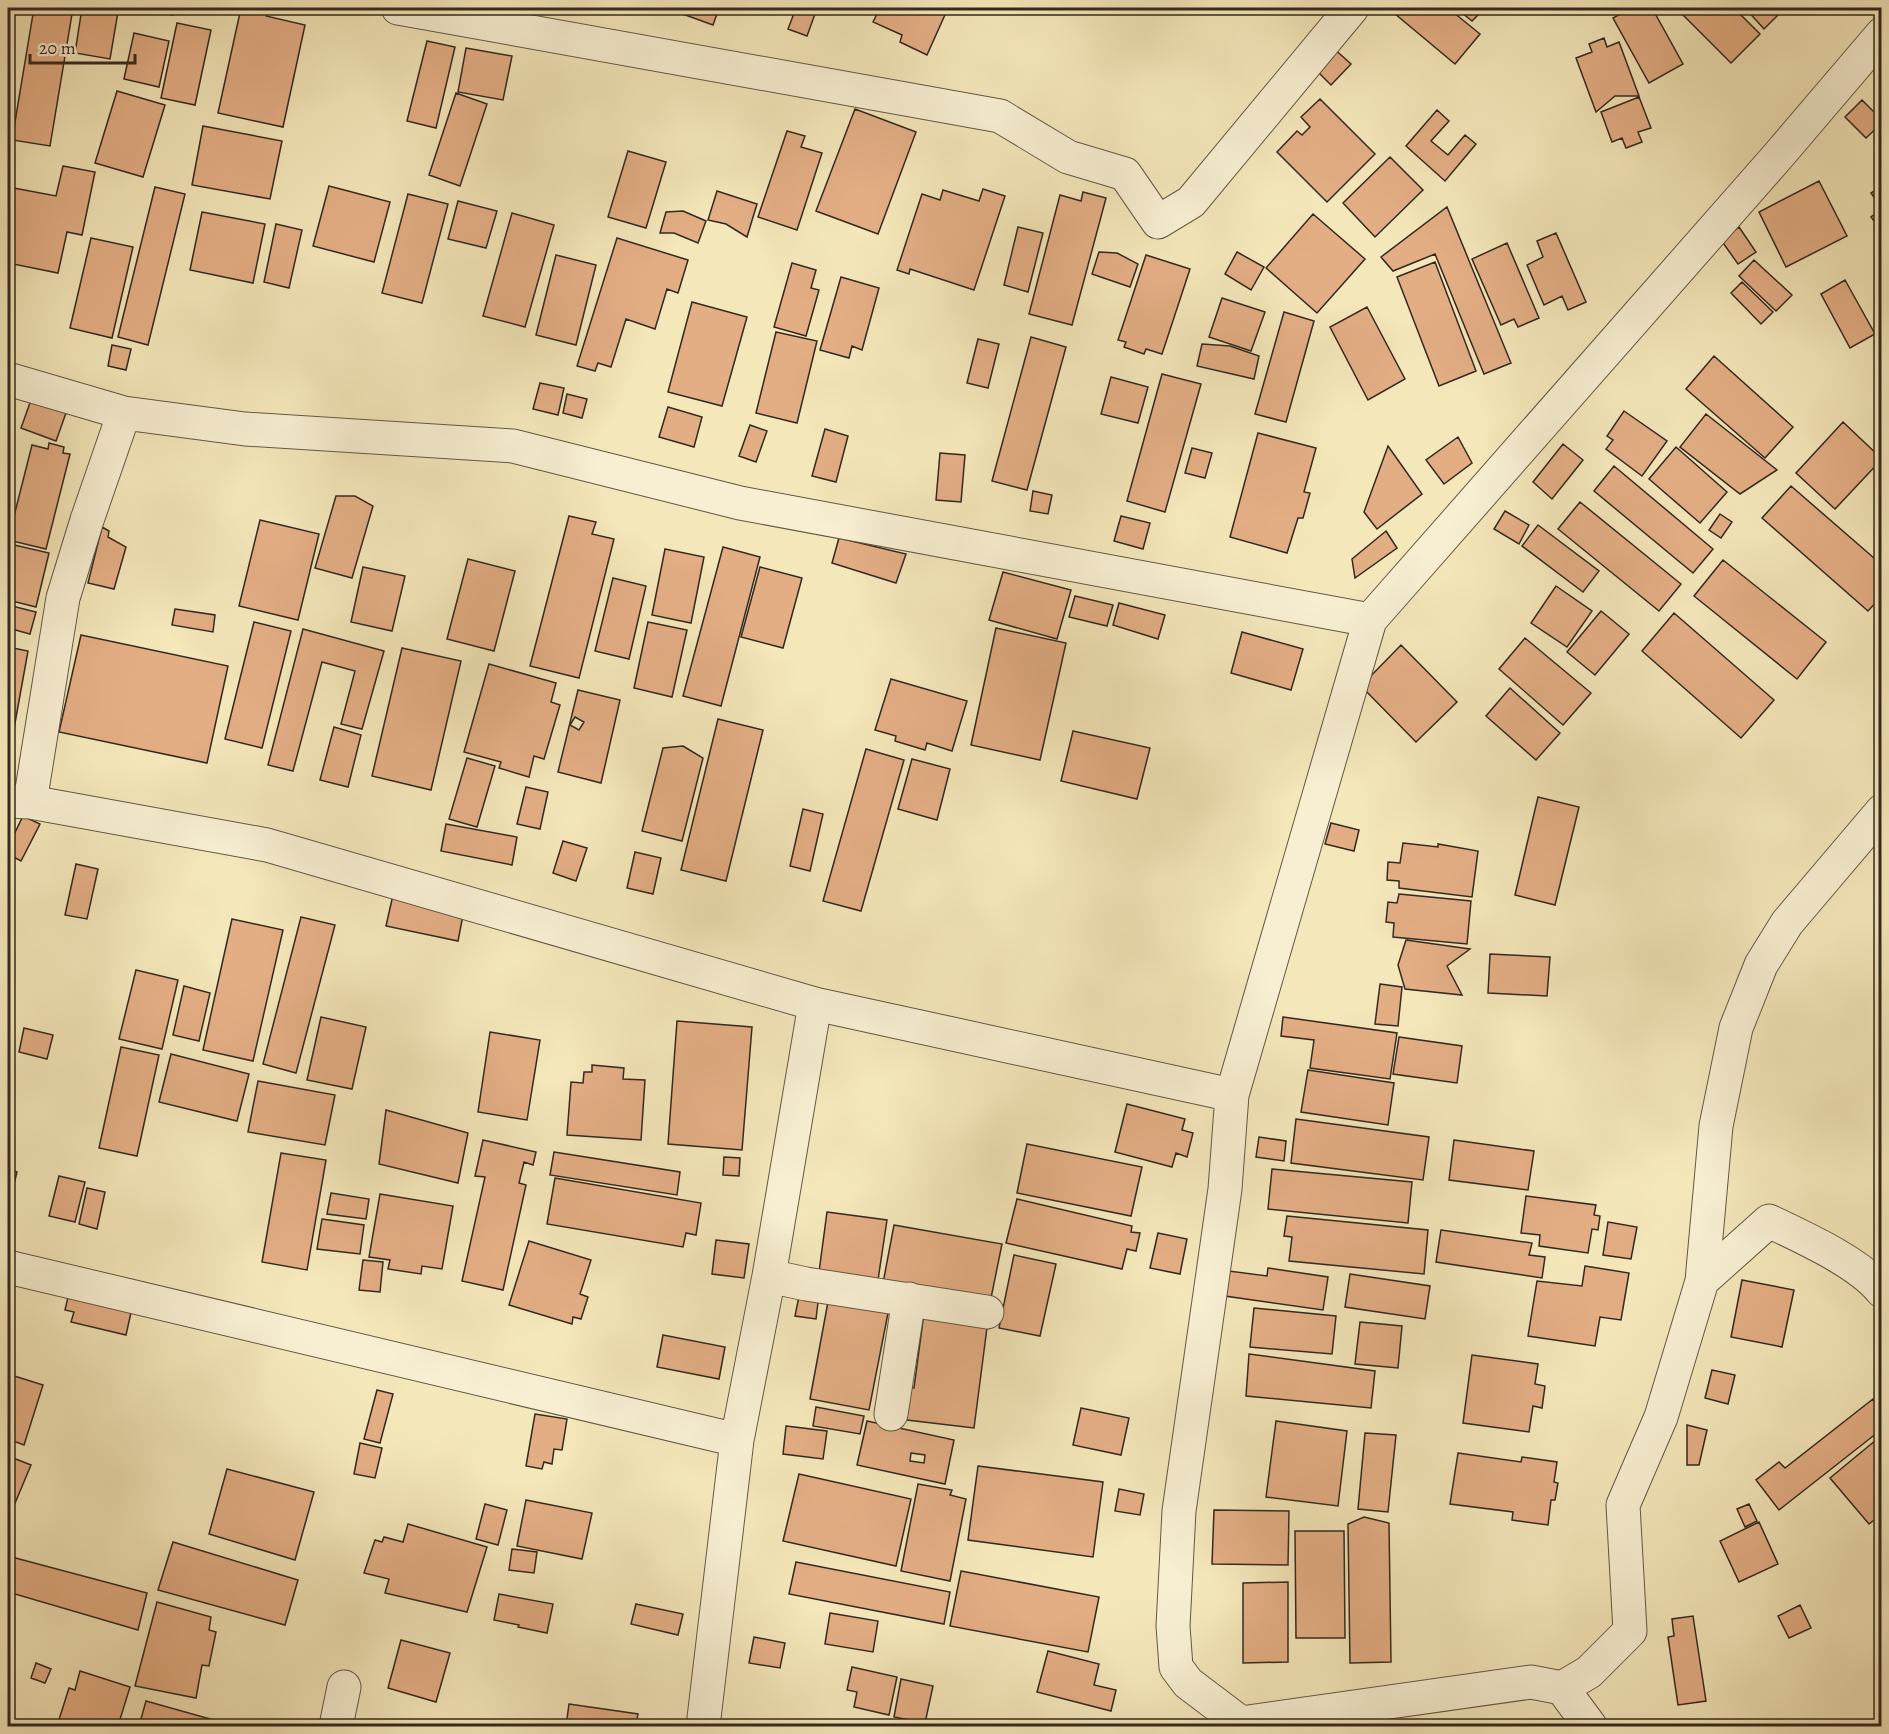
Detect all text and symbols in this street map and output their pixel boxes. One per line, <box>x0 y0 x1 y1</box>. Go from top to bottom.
scale bar <box>30 27 135 65</box>
text: 20 m <box>39 36 76 60</box>

